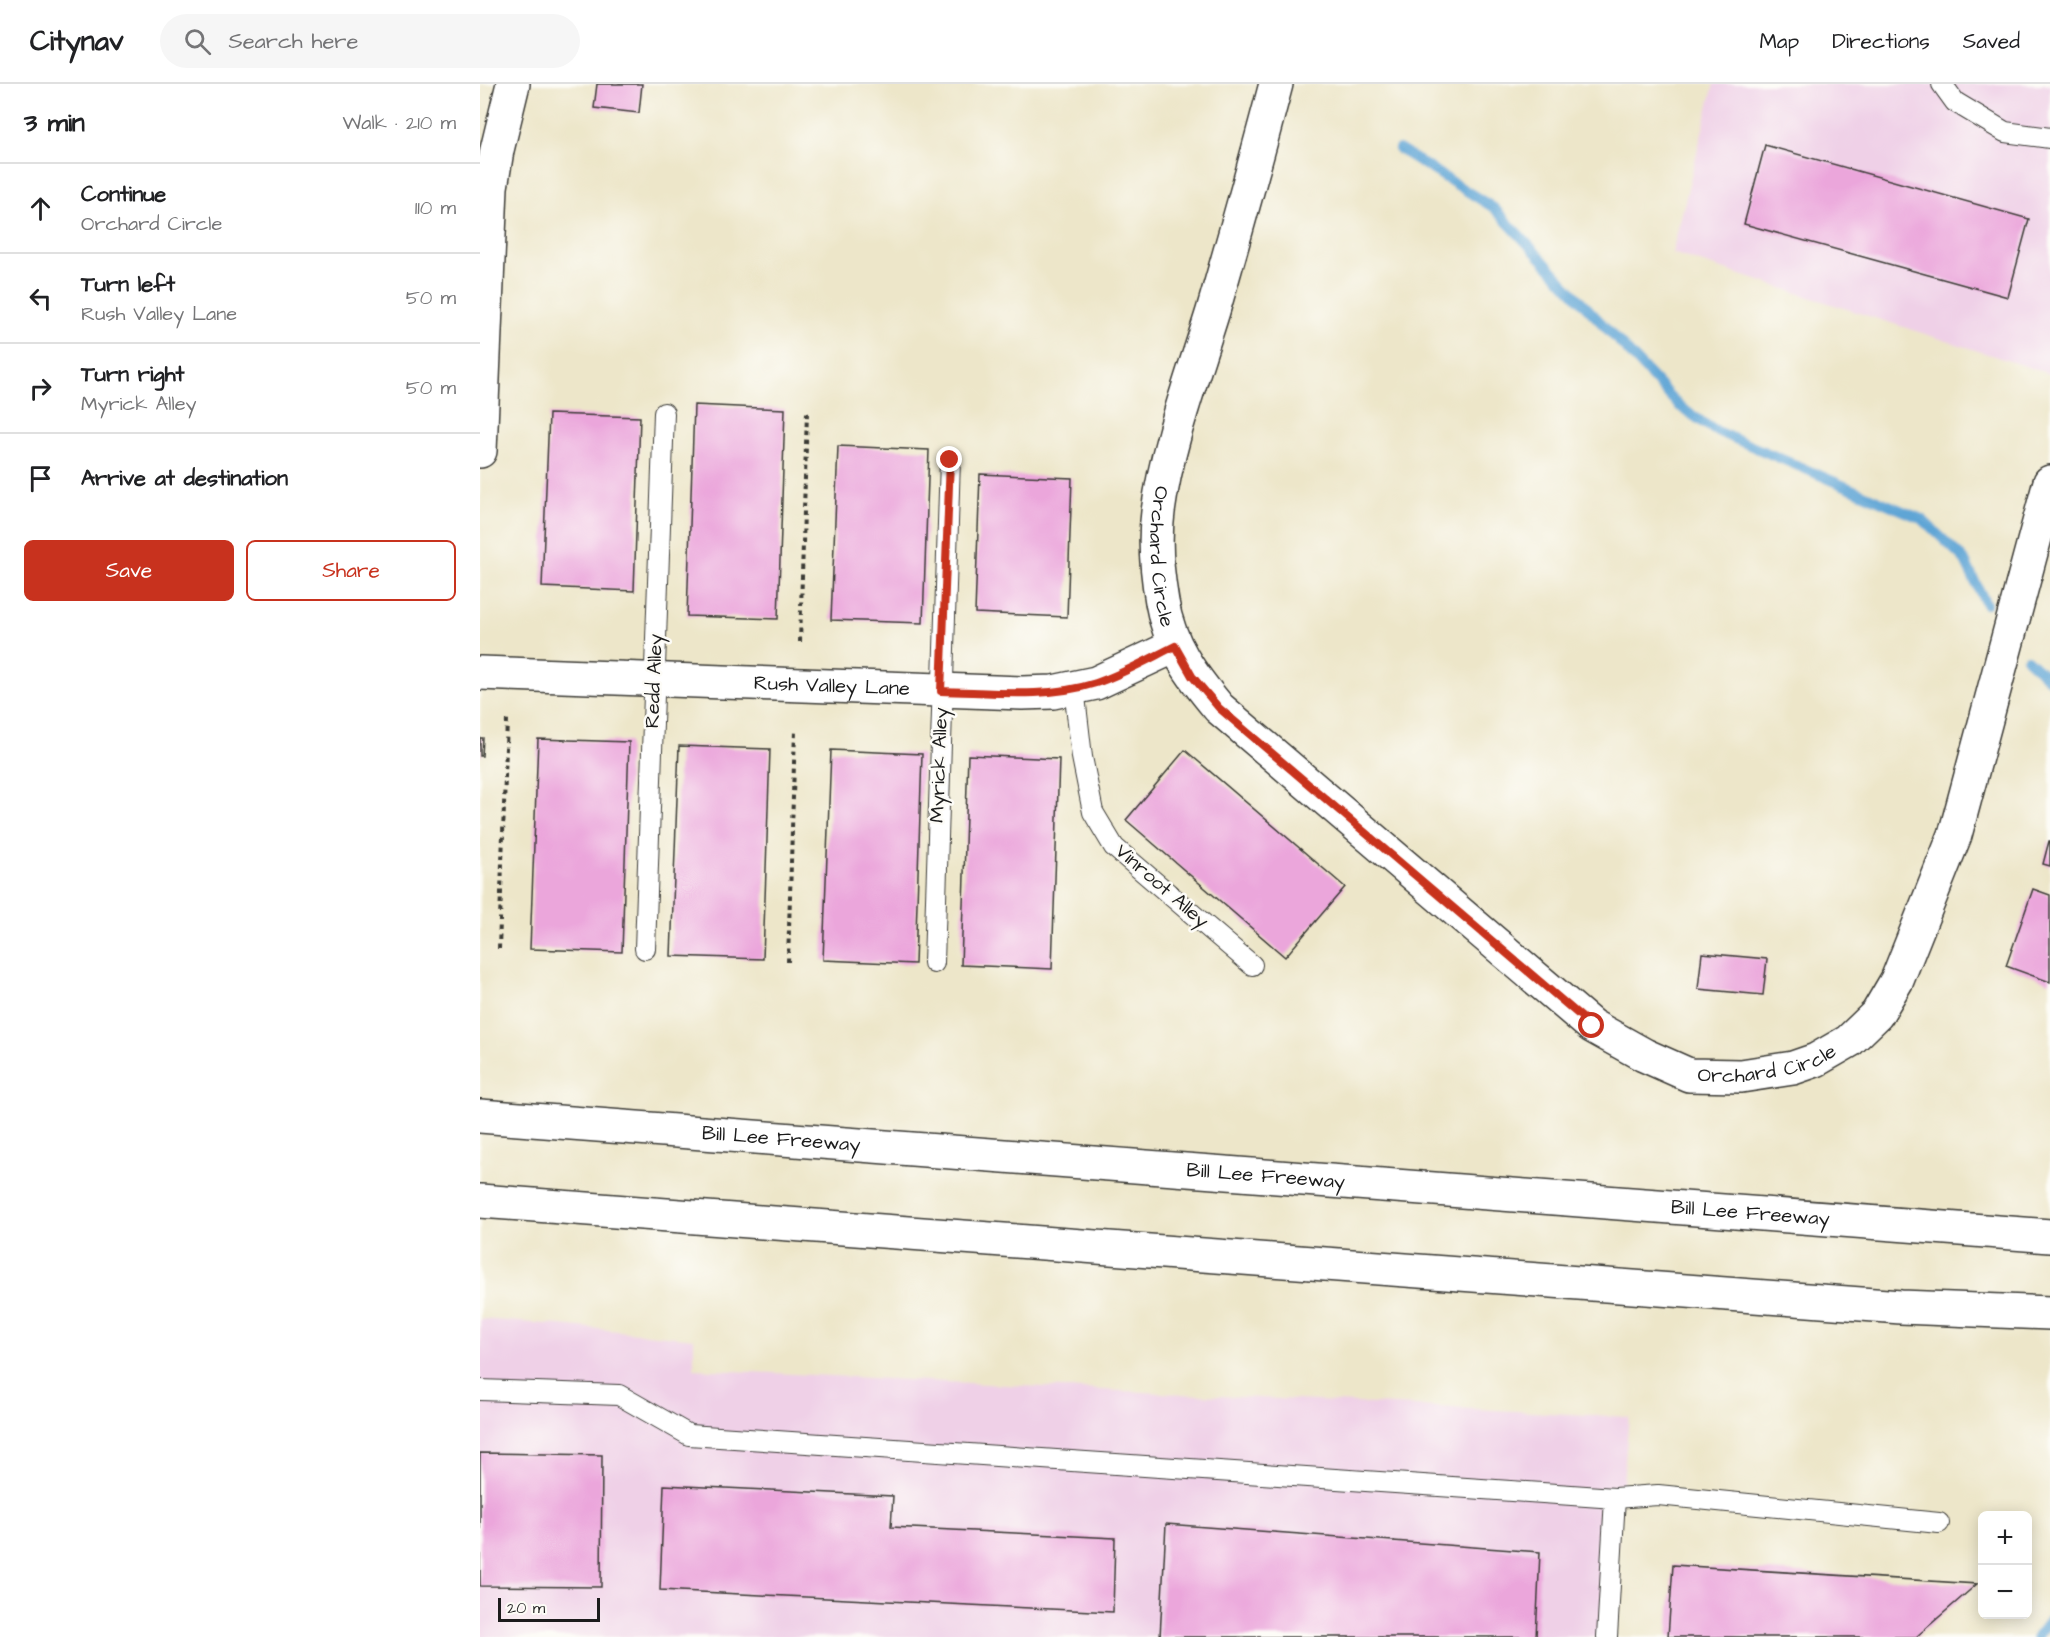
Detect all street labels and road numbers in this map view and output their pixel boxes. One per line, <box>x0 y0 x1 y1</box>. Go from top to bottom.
street label: Orchard Circle <box>1142 484 1181 630</box>
street label: Redd Alley <box>638 633 671 729</box>
street label: Rush Valley Lane <box>753 669 910 703</box>
street label: Myrick Alley <box>923 707 956 823</box>
street label: Vinroot Alley <box>1108 837 1215 935</box>
street label: Orchard Circle <box>1697 1037 1841 1090</box>
street label: Bill Lee Freeway <box>701 1119 861 1160</box>
street label: Bill Lee Freeway <box>1185 1156 1346 1197</box>
street label: Bill Lee Freeway <box>1670 1193 1831 1234</box>

